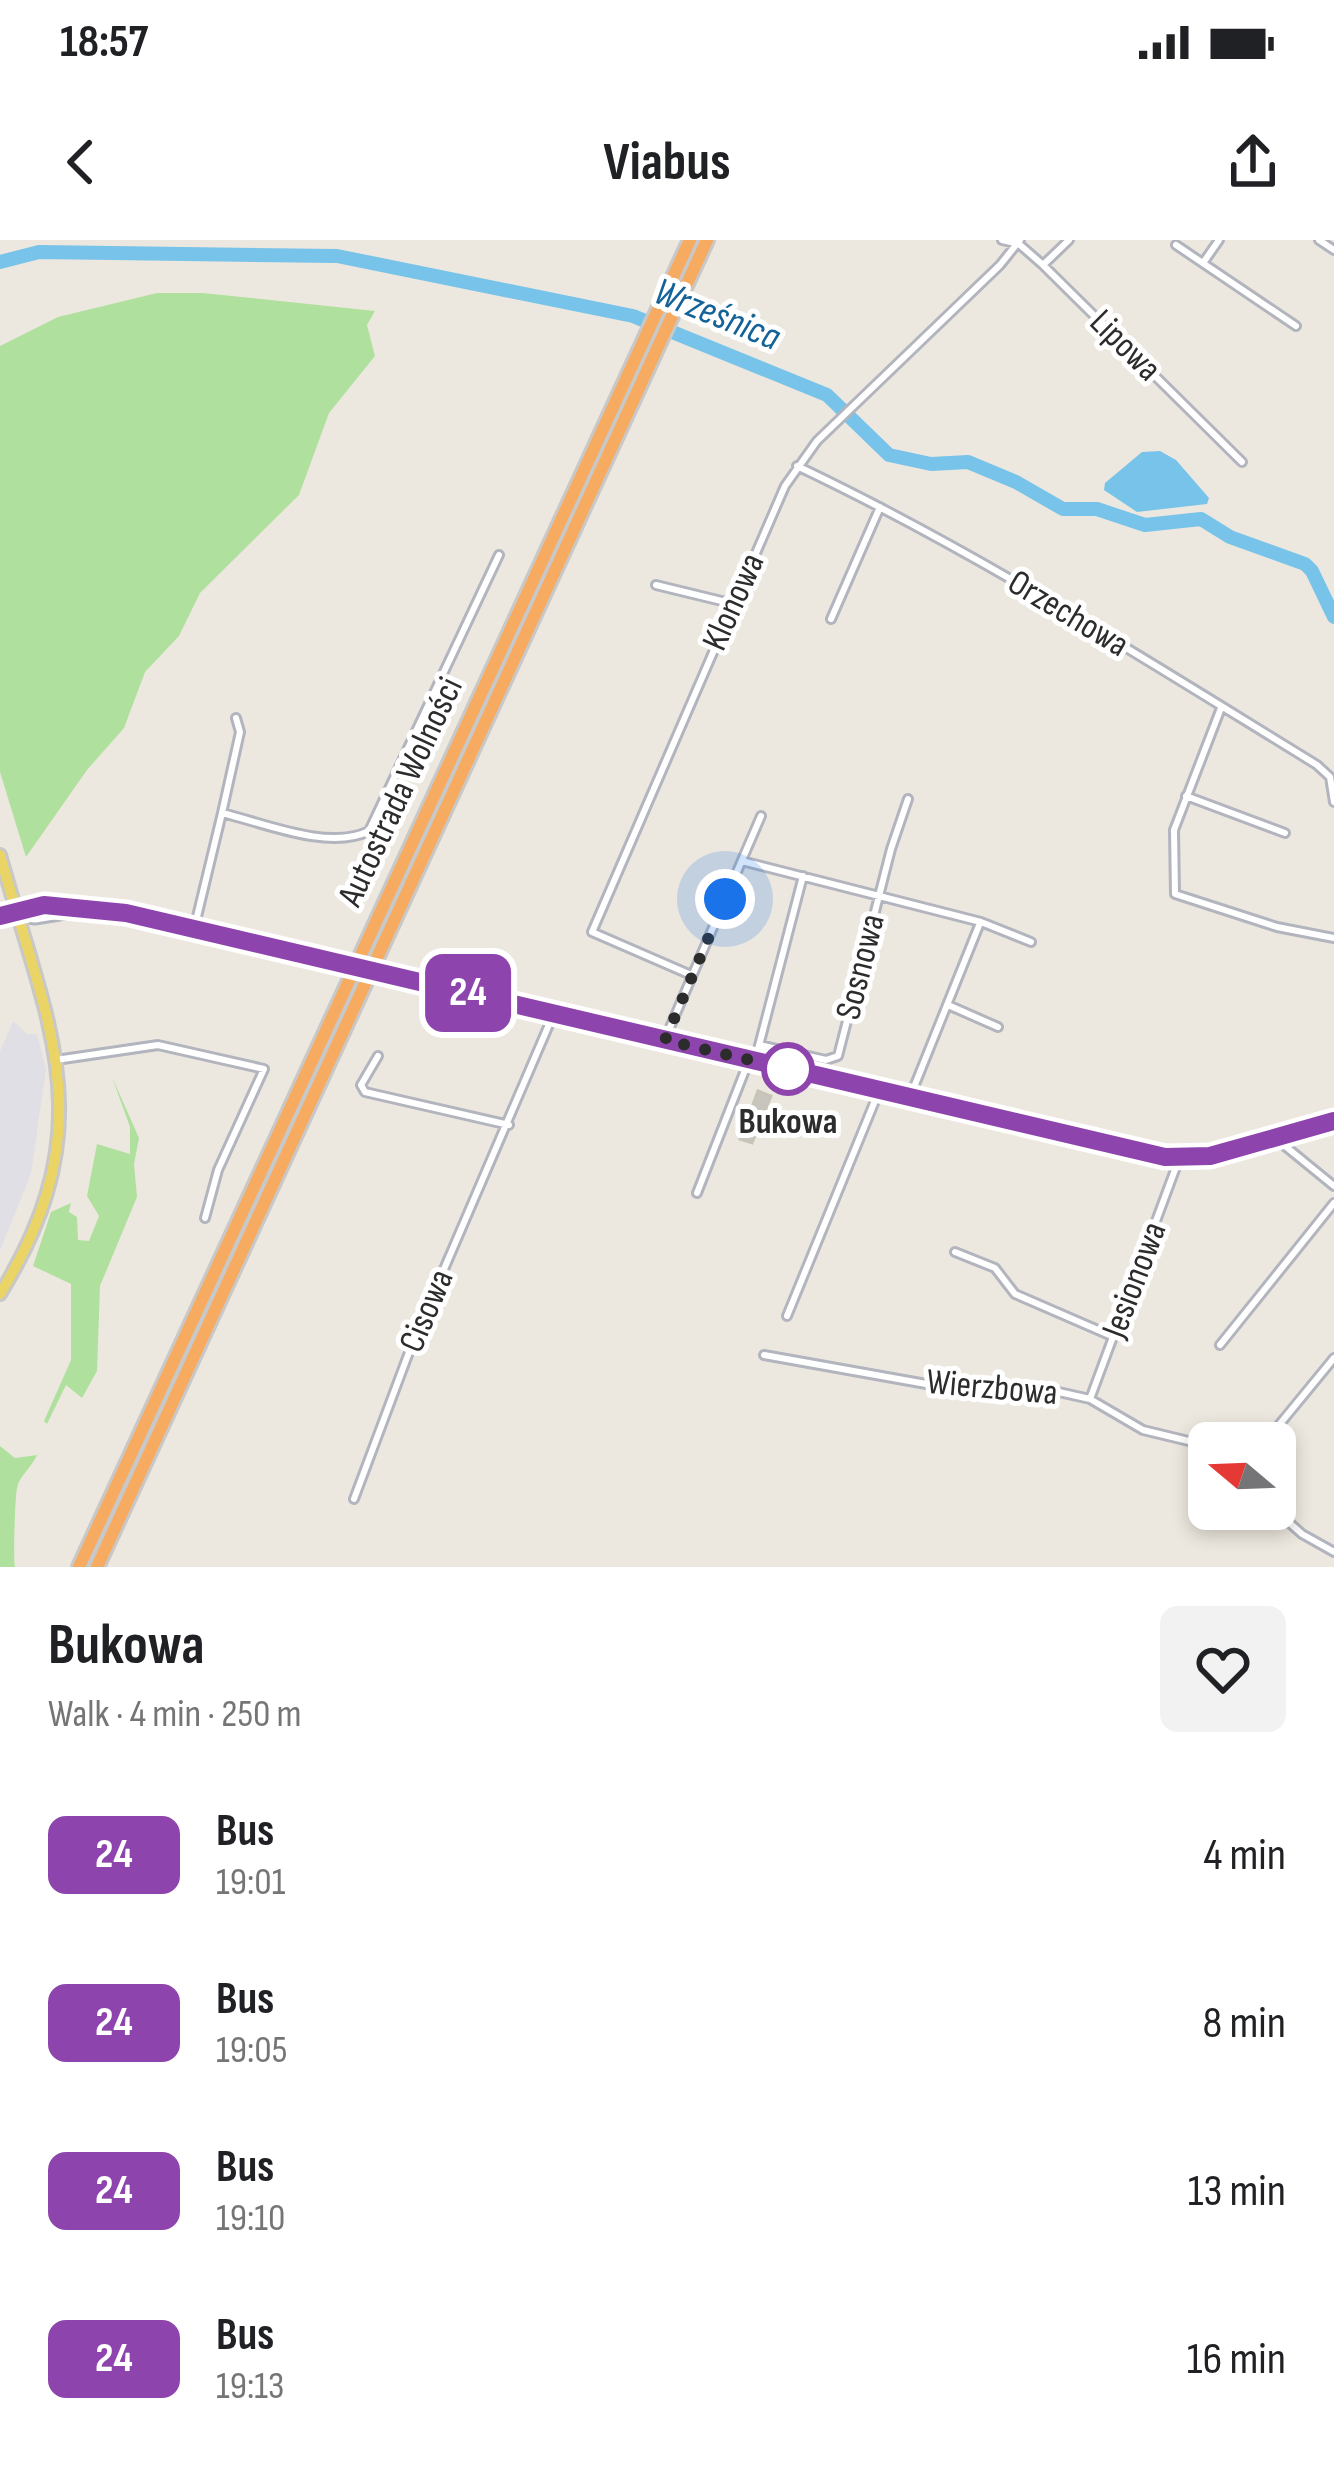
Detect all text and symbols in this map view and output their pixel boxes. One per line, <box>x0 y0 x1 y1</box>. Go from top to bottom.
text: 18:57 <box>60 15 148 70</box>
icon: back <box>48 129 114 195</box>
icon: share <box>1220 129 1286 195</box>
text: Viabus <box>603 130 731 195</box>
water label: Wrześnica <box>647 268 787 362</box>
street label: Lipowa <box>1080 301 1170 391</box>
street label: Klonowa <box>694 547 774 657</box>
street label: Orzechowa <box>1000 561 1136 667</box>
street label: Autostrada Wolności <box>329 671 473 914</box>
your location <box>695 869 755 929</box>
street label: Sosnowa <box>827 910 895 1024</box>
line badge: 24 <box>414 954 522 1032</box>
text: 24 <box>449 967 487 1018</box>
marker: Bukowa <box>763 1044 813 1094</box>
place label: Bukowa <box>739 1101 837 1144</box>
street label: Jesionowa <box>1093 1216 1177 1345</box>
street label: Cisowa <box>391 1263 463 1359</box>
street label: Wierzbowa <box>925 1361 1059 1415</box>
north arrow <box>1188 1422 1296 1530</box>
map controls <box>1188 1422 1296 1530</box>
button: heart <box>1160 1606 1286 1732</box>
text: Bukowa <box>48 1612 205 1680</box>
text: Walk · 4 min · 250 m <box>48 1691 302 1738</box>
text: Bus <box>216 1804 274 1859</box>
text: 4 min <box>1204 1828 1286 1883</box>
text: 24 <box>95 1829 133 1880</box>
text: 19:01 <box>216 1859 285 1906</box>
text: Bus <box>216 1972 274 2027</box>
text: 8 min <box>1203 1996 1286 2051</box>
text: 24 <box>95 1997 133 2048</box>
text: 19:05 <box>216 2027 287 2074</box>
text: Bus <box>216 2140 274 2195</box>
text: 13 min <box>1188 2164 1286 2219</box>
text: 24 <box>95 2165 133 2216</box>
text: 19:10 <box>216 2195 285 2242</box>
text: Bus <box>216 2308 274 2363</box>
text: 16 min <box>1187 2332 1286 2387</box>
text: 24 <box>95 2333 133 2384</box>
text: 19:13 <box>216 2363 284 2410</box>

